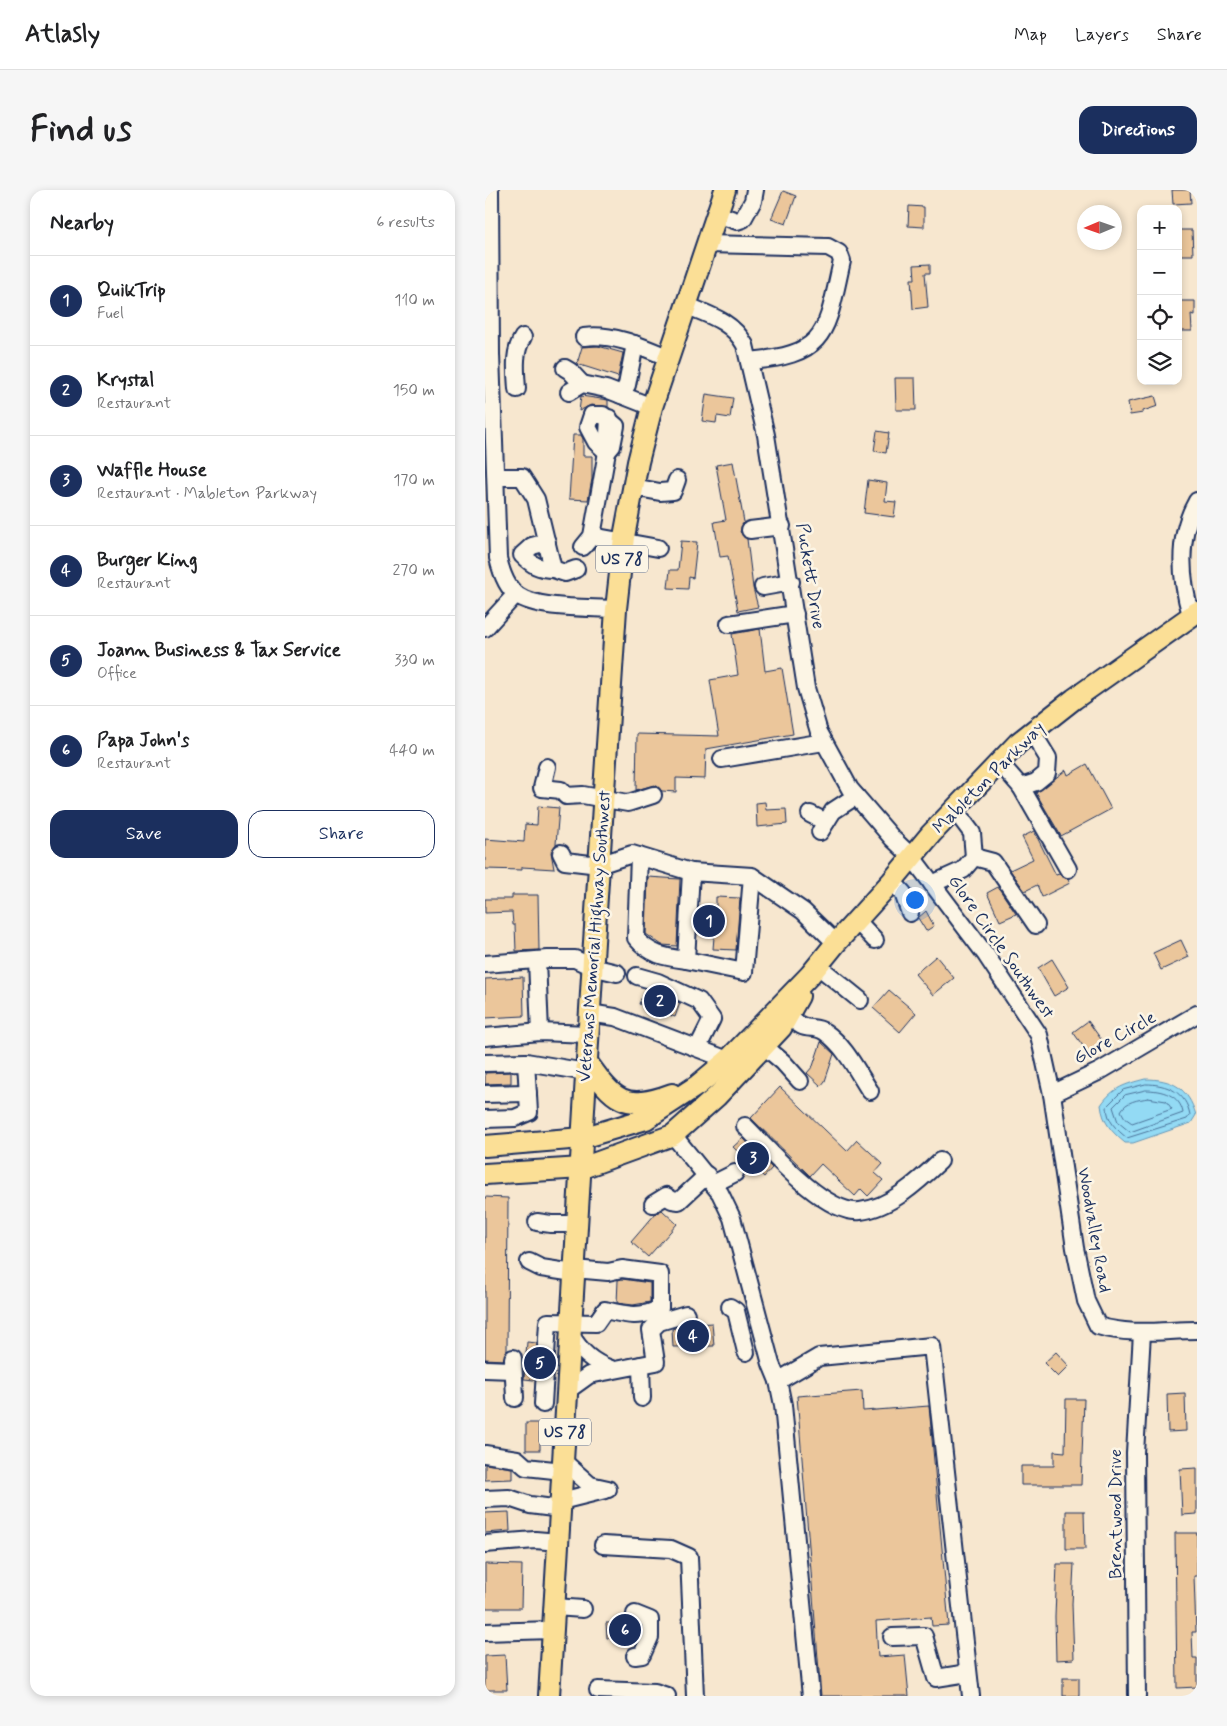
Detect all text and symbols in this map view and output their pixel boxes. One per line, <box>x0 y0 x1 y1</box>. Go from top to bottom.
text: Atlasly <box>25 19 100 50</box>
text: Map <box>1014 23 1047 47</box>
text: Layers <box>1075 23 1129 47</box>
text: Share <box>1157 23 1202 47</box>
button: Directions <box>1079 106 1197 154</box>
text: Find us <box>30 107 132 153</box>
north arrow <box>1077 205 1122 250</box>
map controls <box>1137 205 1182 385</box>
button: + <box>1137 205 1182 250</box>
text: Nearby <box>50 209 114 237</box>
text: 6 results <box>376 212 435 233</box>
button: − <box>1137 250 1182 295</box>
text: QuikTrip <box>97 278 166 303</box>
text: 1 <box>62 290 70 311</box>
text: 110 m <box>394 290 435 311</box>
button: locate <box>1137 295 1182 340</box>
text: Fuel <box>97 303 124 324</box>
button: layers <box>1137 340 1182 385</box>
text: Krystal <box>97 368 154 393</box>
text: 2 <box>62 380 70 401</box>
text: 150 m <box>393 380 435 401</box>
text: Restaurant <box>97 393 171 414</box>
text: Waffle House <box>97 458 207 483</box>
text: 3 <box>62 470 70 491</box>
text: 170 m <box>393 470 435 491</box>
text: Restaurant · Mableton Parkway <box>97 483 317 504</box>
street label: Puckett Drive <box>790 521 830 631</box>
road number: US 78 <box>596 546 648 572</box>
text: Burger King <box>97 548 198 573</box>
text: 4 <box>61 560 71 581</box>
text: 270 m <box>392 560 435 581</box>
text: Restaurant <box>97 573 171 594</box>
text: Joann Business & Tax Service <box>97 638 341 663</box>
text: 5 <box>61 650 71 671</box>
text: 330 m <box>394 650 435 671</box>
text: Office <box>97 663 137 684</box>
street label: Mableton Parkway <box>927 716 1051 840</box>
text: Papa John's <box>97 728 189 753</box>
text: 6 <box>62 740 70 761</box>
text: 440 m <box>389 740 435 761</box>
text: Restaurant <box>97 753 171 774</box>
street label: Veterans Memorial Highway Southwest <box>573 789 619 1083</box>
button: Save <box>50 810 238 858</box>
button: Share <box>248 810 435 858</box>
street label: Glore Circle Southwest <box>942 870 1060 1024</box>
your location <box>902 887 928 913</box>
pin: 1 <box>693 902 725 940</box>
pin: 2 <box>644 982 676 1020</box>
street label: Glore Circle <box>1070 1005 1161 1070</box>
pin: 3 <box>737 1139 769 1177</box>
street label: Woodvalley Road <box>1071 1165 1117 1295</box>
pin: 4 <box>677 1317 709 1355</box>
pin: 5 <box>524 1344 556 1382</box>
road number: US 78 <box>539 1418 591 1446</box>
street label: Brentwood Drive <box>1104 1449 1128 1579</box>
pin: 6 <box>609 1611 641 1649</box>

